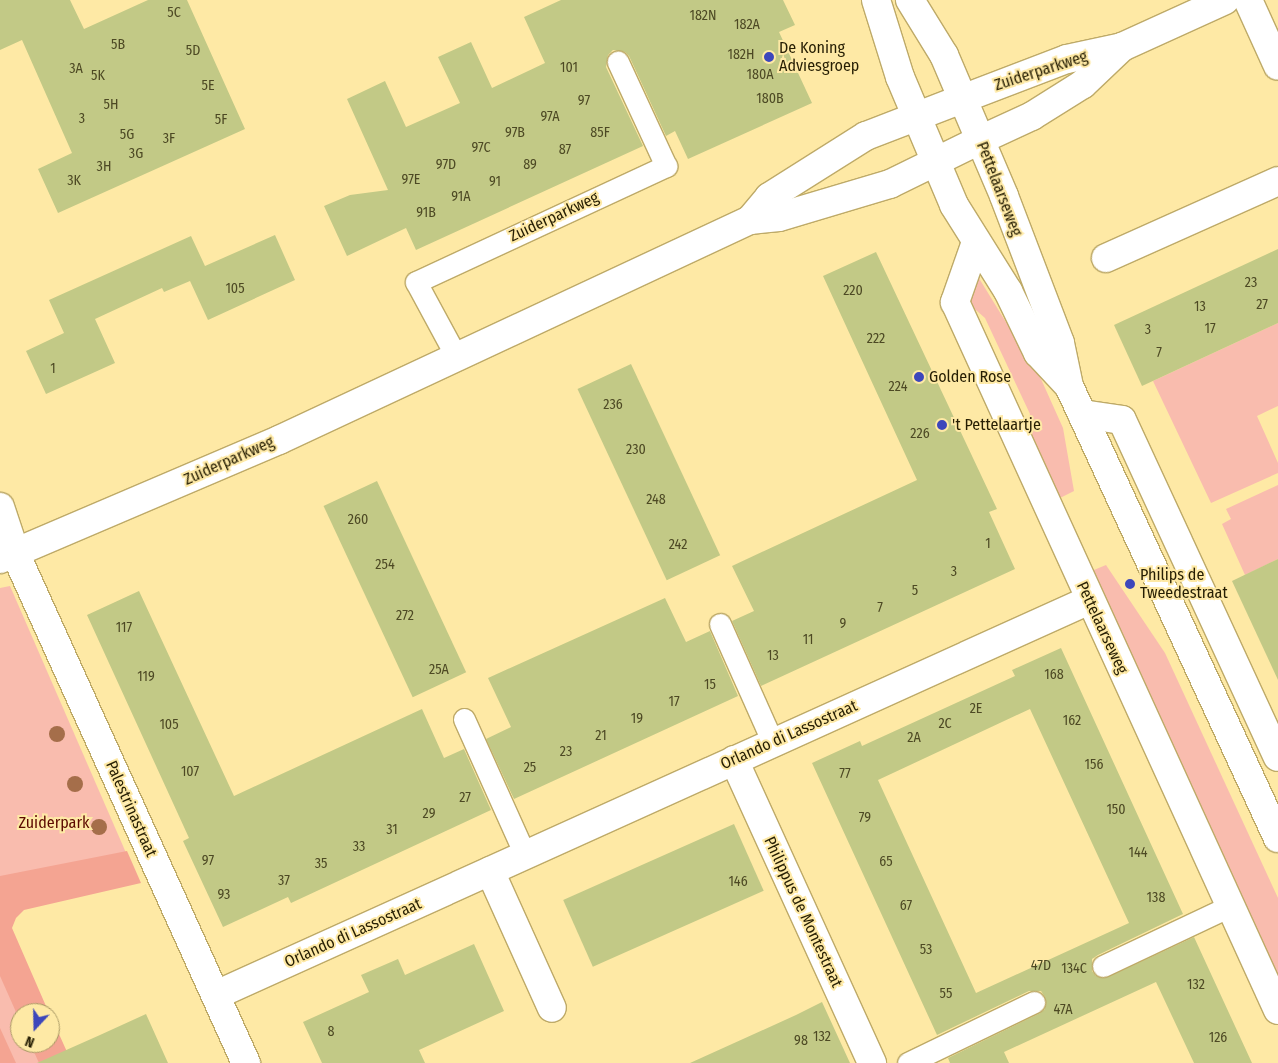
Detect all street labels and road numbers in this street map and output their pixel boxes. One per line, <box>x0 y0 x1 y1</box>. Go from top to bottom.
street label: Zuiderparkweg <box>992 47 1090 95</box>
street label: Pettelaarseweg <box>972 139 1026 239</box>
street label: Zuiderparkweg <box>506 188 602 246</box>
street label: Zuiderparkweg <box>181 433 277 489</box>
street label: Pettelaarseweg <box>1072 579 1132 677</box>
street label: Orlando di Lassostraat <box>718 696 860 774</box>
street label: Palestrinastraat <box>101 758 161 860</box>
street label: Philippus de Montestraat <box>760 834 846 990</box>
street label: Orlando di Lassostraat <box>282 894 424 972</box>

